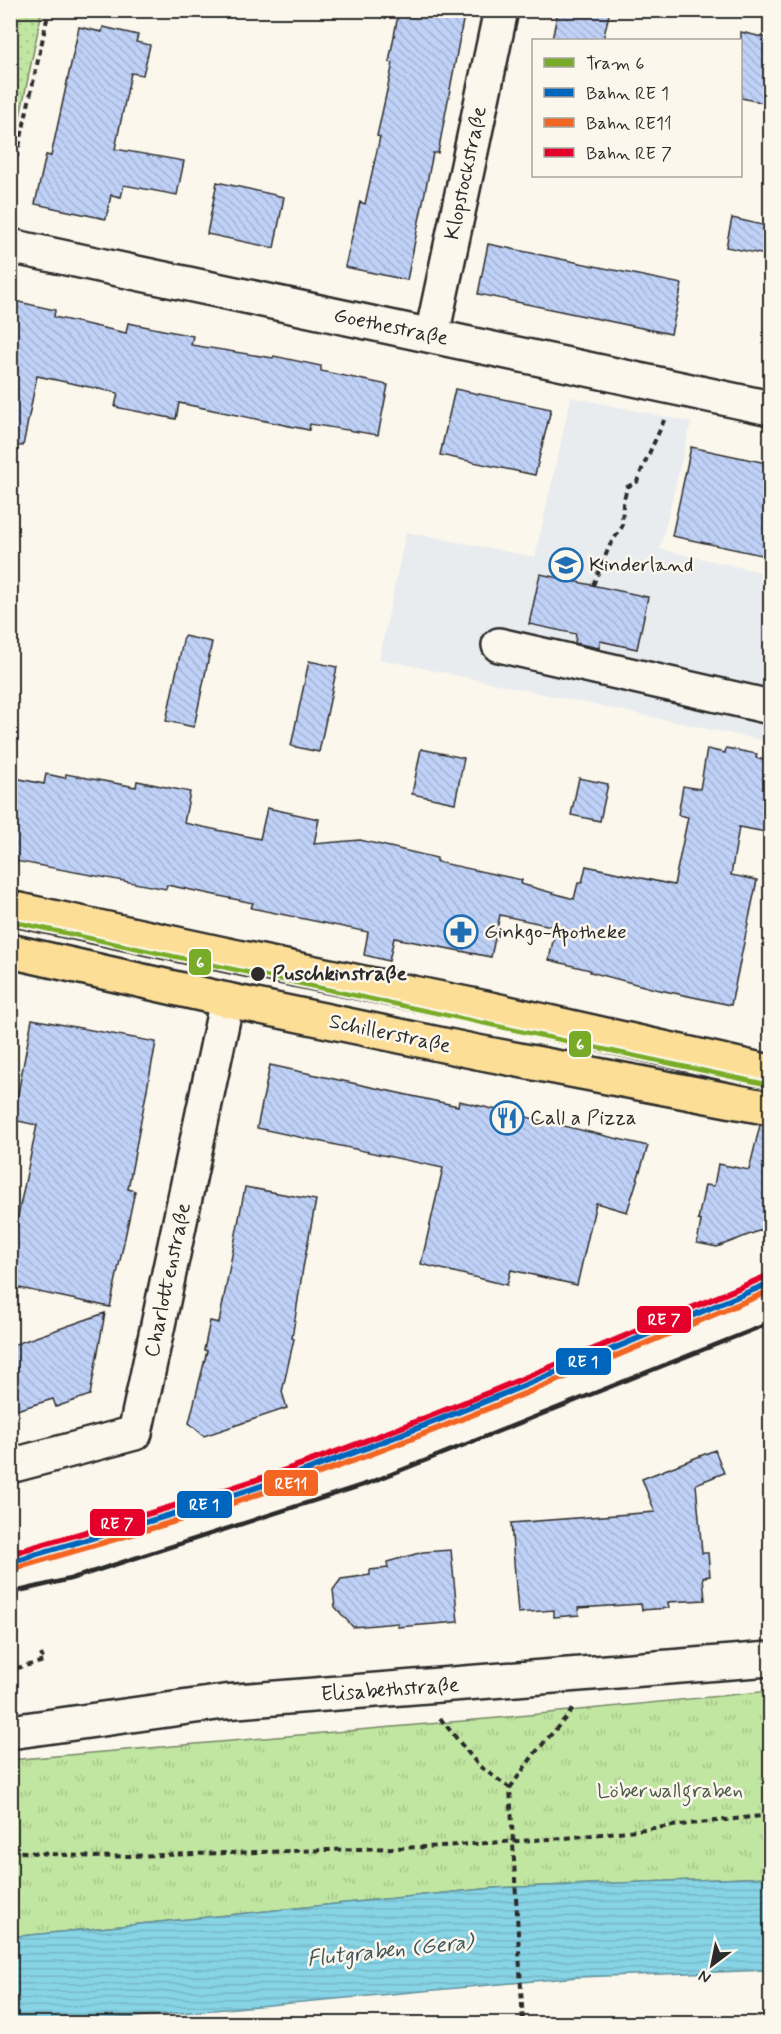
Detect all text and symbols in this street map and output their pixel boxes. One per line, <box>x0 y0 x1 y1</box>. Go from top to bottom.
legend <box>532 39 742 177</box>
text: Tram 6 <box>586 52 644 76</box>
text: Bahn RE 1 <box>586 82 669 106</box>
street label: Klopstockstraße <box>438 104 494 242</box>
text: Bahn RE11 <box>586 112 672 136</box>
text: Bahn RE 7 <box>586 142 672 166</box>
street label: Goethestraße <box>331 301 451 353</box>
school or university icon: Kinderland <box>548 547 584 583</box>
place label: Kinderland <box>589 551 693 579</box>
pharmacy icon: Ginkgo-Apotheke <box>443 914 479 950</box>
place label: Ginkgo-Apotheke <box>484 918 627 947</box>
line badge: 6 <box>188 948 212 976</box>
text: 6 <box>196 953 204 974</box>
place label: Puschkinstraße <box>272 960 408 988</box>
marker: Puschkinstraße <box>249 965 267 983</box>
street label: Schillerstraße <box>327 1007 453 1061</box>
line badge: 6 <box>568 1030 592 1058</box>
text: 6 <box>576 1035 584 1056</box>
restaurant icon: Call a Pizza <box>489 1100 525 1136</box>
place label: Call a Pizza <box>530 1104 637 1132</box>
street label: Charlottenstraße <box>138 1200 198 1360</box>
line badge: RE 7 <box>636 1305 692 1334</box>
text: RE 7 <box>648 1310 681 1331</box>
line badge: RE 1 <box>555 1347 612 1376</box>
text: RE 1 <box>568 1352 598 1373</box>
line badge: RE11 <box>263 1469 319 1497</box>
text: RE11 <box>275 1474 307 1495</box>
line badge: RE 1 <box>176 1490 233 1519</box>
text: RE 1 <box>189 1495 219 1516</box>
line badge: RE 7 <box>89 1508 146 1537</box>
text: RE 7 <box>101 1514 134 1535</box>
street label: Elisabethstraße <box>320 1671 460 1709</box>
park label: Löberwallgraben <box>597 1777 743 1807</box>
water label: Flutgraben (Gera) <box>306 1928 477 1975</box>
north arrow <box>682 1935 742 1995</box>
text: N <box>695 1965 715 1988</box>

